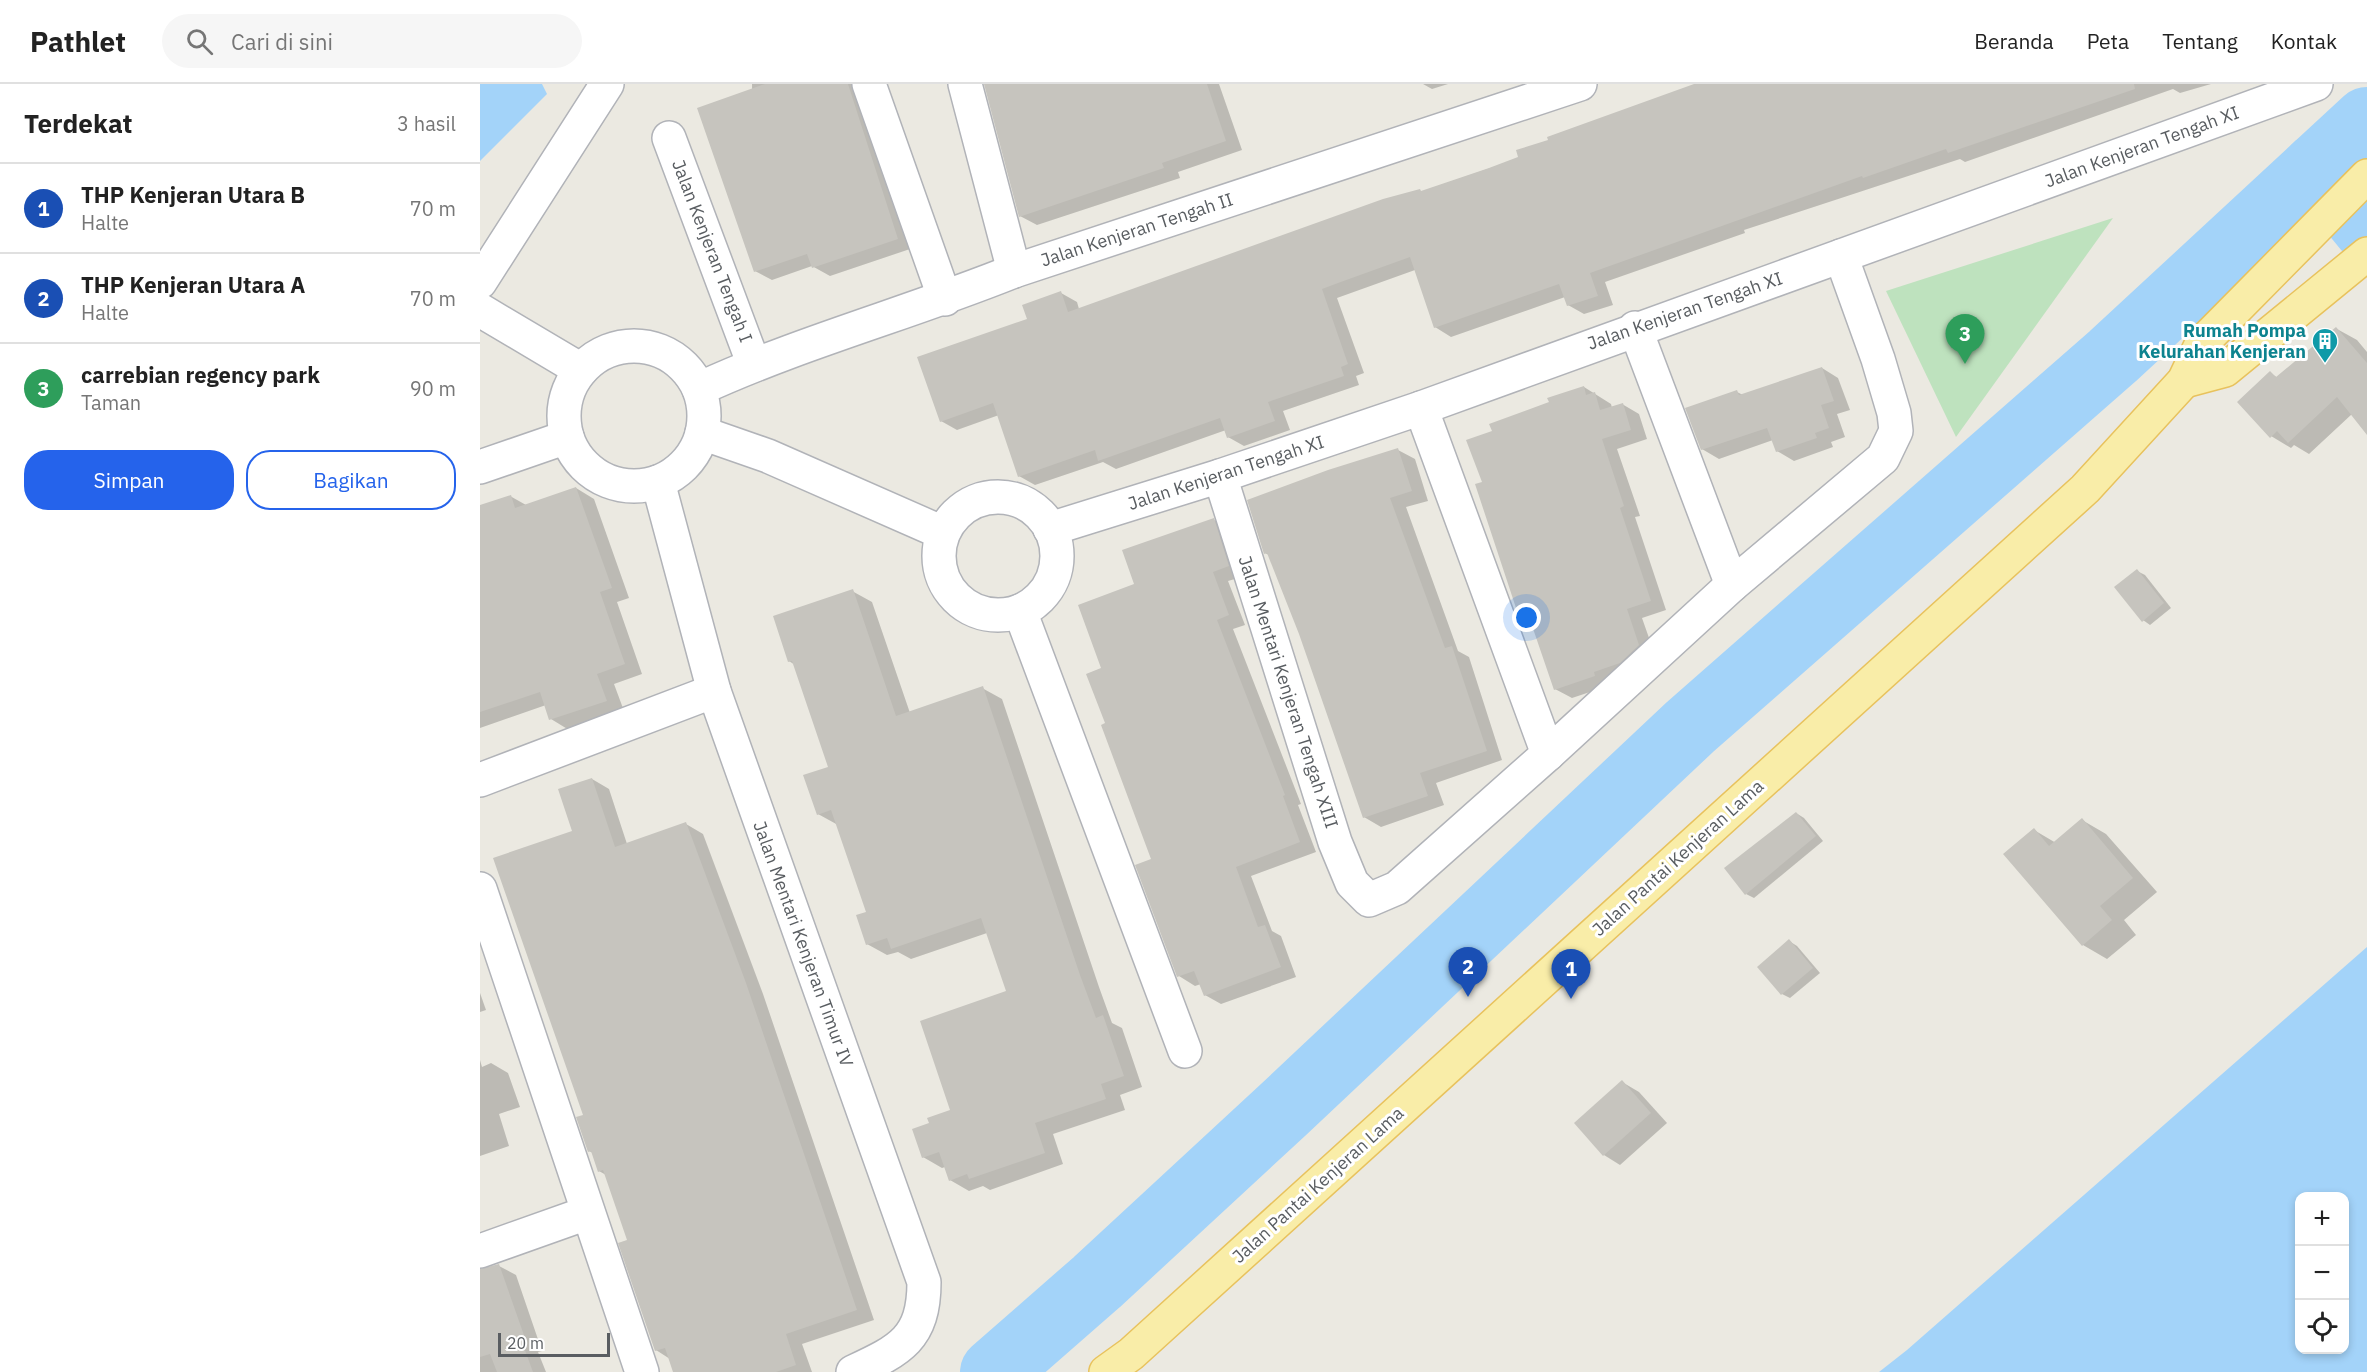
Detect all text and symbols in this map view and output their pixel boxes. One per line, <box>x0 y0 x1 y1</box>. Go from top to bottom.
search box <box>162 14 582 68</box>
text: Pathlet <box>30 23 126 60</box>
icon: search <box>183 25 216 58</box>
text: Cari di sini <box>231 27 333 56</box>
text: Beranda <box>1974 27 2054 55</box>
text: Peta <box>2087 27 2129 55</box>
text: Tentang <box>2162 27 2238 55</box>
text: Kontak <box>2271 27 2337 55</box>
street label: Jalan Kenjeran Tengah XI <box>2042 101 2242 192</box>
text: Terdekat <box>24 106 133 140</box>
text: 3 hasil <box>397 110 456 137</box>
street label: Jalan Kenjeran Tengah I <box>667 156 758 345</box>
text: THP Kenjeran Utara B <box>81 180 305 209</box>
street label: Jalan Kenjeran Tengah II <box>1038 188 1236 272</box>
text: 1 <box>38 195 50 222</box>
text: 70 m <box>410 195 456 222</box>
text: Halte <box>81 209 129 236</box>
street label: Jalan Kenjeran Tengah XI <box>1584 266 1785 355</box>
text: THP Kenjeran Utara A <box>81 270 305 299</box>
text: 2 <box>38 285 50 312</box>
text: 70 m <box>410 285 456 312</box>
text: Halte <box>81 299 129 326</box>
pin: 3 <box>1946 314 1984 364</box>
place label: Rumah Pompa Kelurahan Kenjeran <box>2138 319 2306 363</box>
building icon: Rumah Pompa Kelurahan Kenjeran <box>2310 326 2340 364</box>
text: carrebian regency park <box>81 360 320 389</box>
text: 3 <box>38 375 50 402</box>
text: 90 m <box>410 375 456 402</box>
text: Taman <box>81 389 141 416</box>
street label: Jalan Kenjeran Tengah XI <box>1125 430 1327 515</box>
button: Simpan <box>24 450 234 510</box>
button: Bagikan <box>246 450 456 510</box>
street label: Jalan Mentari Kenjeran Tengah XIII <box>1233 553 1343 831</box>
your location <box>1512 603 1541 632</box>
street label: Jalan Pantai Kenjeran Lama <box>1587 774 1769 941</box>
street label: Jalan Mentari Kenjeran Timur IV <box>748 818 859 1070</box>
pin: 2 <box>1448 948 1488 997</box>
pin: 1 <box>1552 950 1590 999</box>
street label: Jalan Pantai Kenjeran Lama <box>1227 1101 1409 1268</box>
map controls <box>2295 1192 2349 1354</box>
button: + <box>2295 1192 2349 1246</box>
button: − <box>2295 1246 2349 1300</box>
button: locate <box>2295 1300 2349 1354</box>
scale bar <box>498 1330 610 1358</box>
text: 20 m <box>507 1333 544 1353</box>

